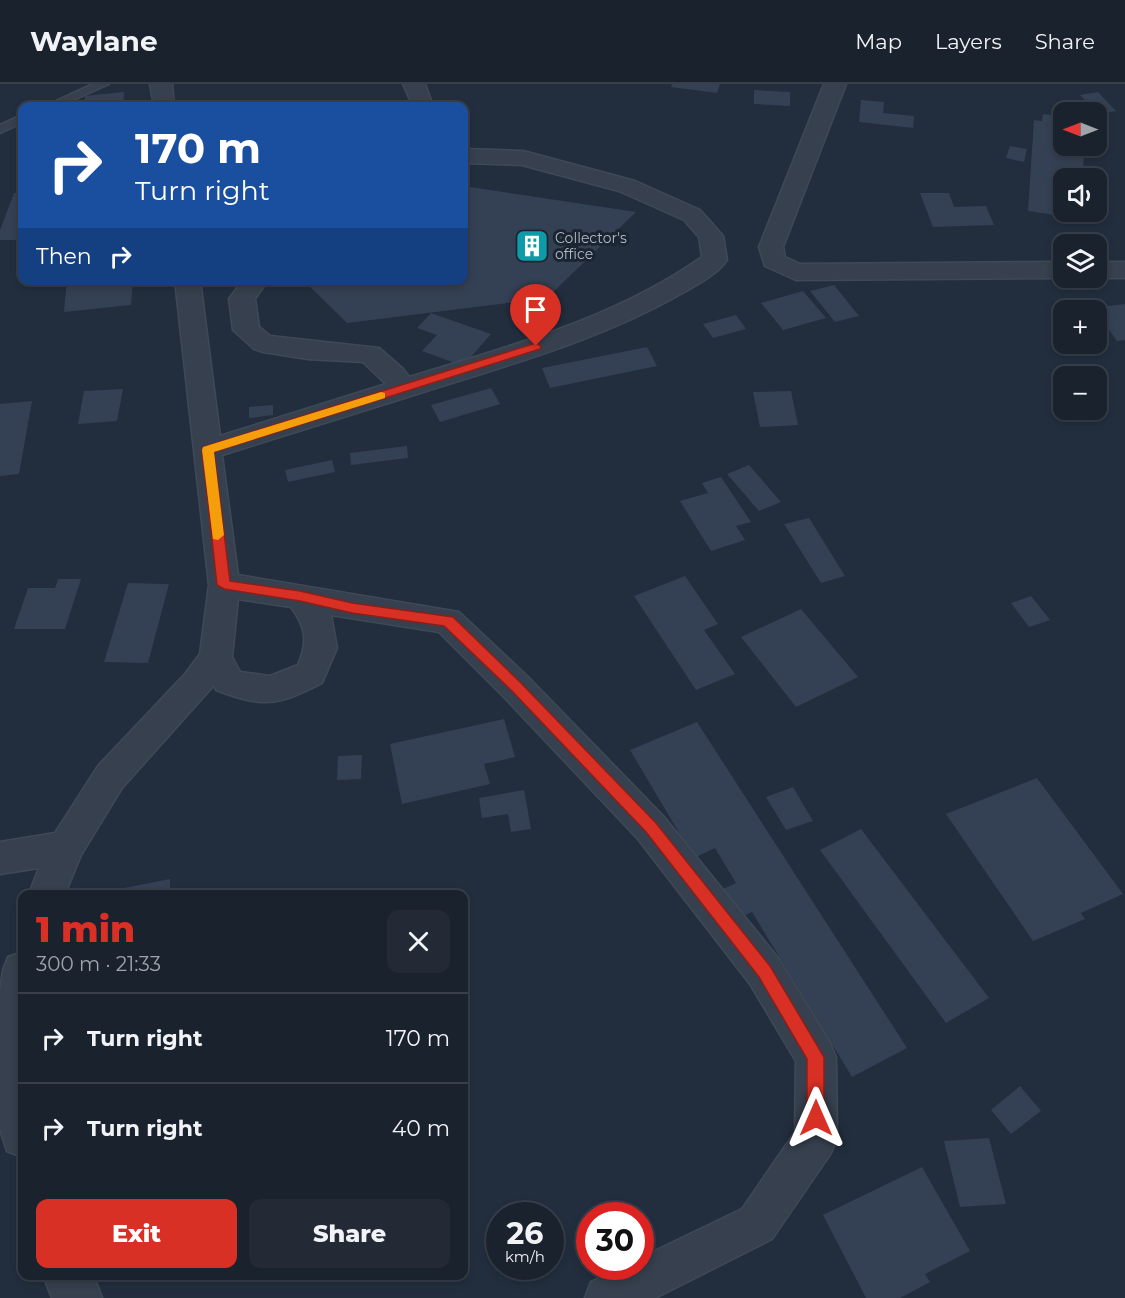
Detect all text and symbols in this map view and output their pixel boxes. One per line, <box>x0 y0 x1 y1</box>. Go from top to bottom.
text: Waylane <box>30 24 158 58</box>
text: Map <box>855 29 902 54</box>
text: Layers <box>935 29 1002 54</box>
text: Share <box>1035 29 1095 54</box>
north arrow <box>1053 102 1107 156</box>
map controls <box>1053 102 1107 420</box>
text: 170 m <box>135 122 261 174</box>
icon: right <box>36 126 114 204</box>
button: sound <box>1053 168 1107 222</box>
text: Turn right <box>135 174 270 207</box>
building icon: Collector's office <box>514 228 550 264</box>
place label: Collector's office <box>555 229 627 263</box>
button: layers <box>1053 234 1107 288</box>
icon: right <box>104 240 137 273</box>
text: Then <box>36 243 92 270</box>
pin <box>510 284 561 346</box>
icon: arrive <box>519 293 552 326</box>
button: + <box>1053 300 1107 354</box>
button: − <box>1053 366 1107 420</box>
text: 1 min <box>36 907 135 951</box>
button: close <box>387 910 450 973</box>
text: 300 m · 21:33 <box>36 952 161 976</box>
icon: right <box>36 1022 69 1055</box>
text: Turn right <box>87 1025 202 1052</box>
text: 170 m <box>386 1025 450 1052</box>
position arrow <box>784 1086 848 1150</box>
icon: right <box>36 1112 69 1145</box>
text: Turn right <box>87 1115 202 1142</box>
text: 40 m <box>392 1115 450 1142</box>
button: Exit <box>36 1199 237 1268</box>
button: Share <box>249 1199 450 1268</box>
speed limit sign: 30 <box>576 1202 654 1280</box>
text: 26 <box>507 1215 543 1252</box>
text: km/h <box>505 1247 545 1266</box>

